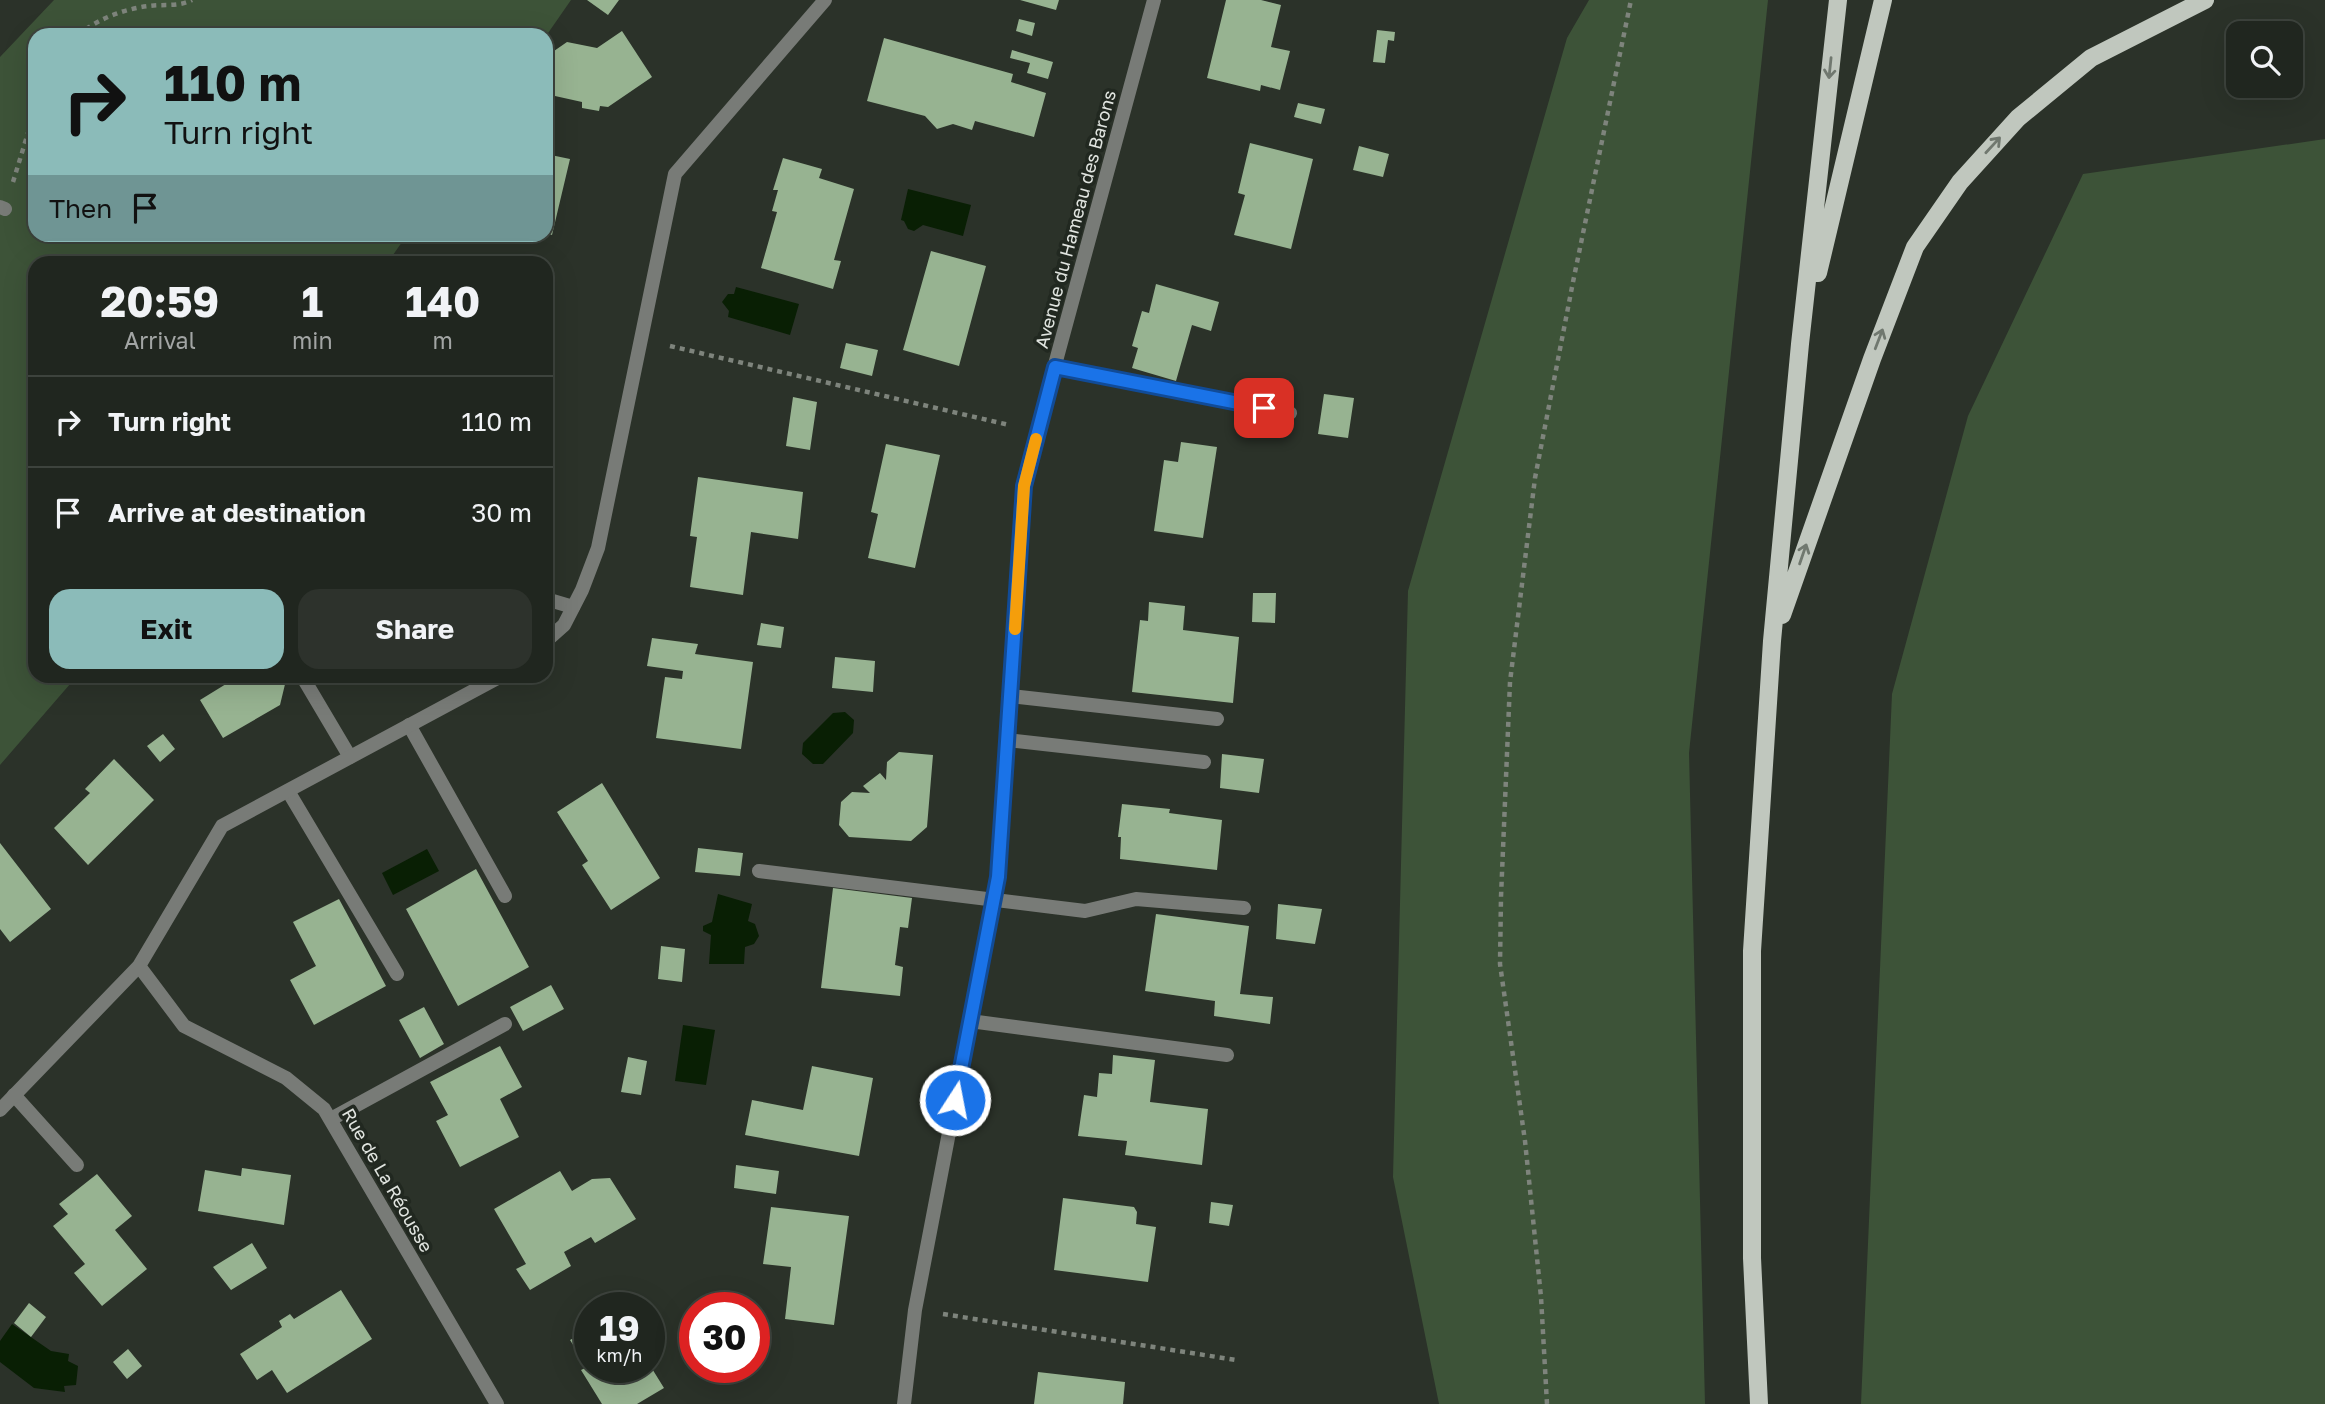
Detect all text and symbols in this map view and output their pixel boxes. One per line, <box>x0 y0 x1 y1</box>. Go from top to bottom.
map controls <box>2226 21 2303 98</box>
button: search <box>2226 21 2303 98</box>
text: 110 m <box>164 53 301 112</box>
icon: right <box>49 56 140 147</box>
one-way arrow <box>1824 56 1837 79</box>
street label: Avenue du Hameau des Barons <box>1030 88 1120 350</box>
text: Turn right <box>164 113 313 151</box>
one-way arrow <box>1985 137 2002 154</box>
icon: arrive <box>126 189 164 227</box>
text: Then <box>49 193 112 224</box>
text: 20:59 <box>101 276 219 326</box>
text: 1 <box>301 276 323 326</box>
text: 140 <box>405 276 480 326</box>
text: Arrival <box>124 326 196 354</box>
text: min <box>292 326 333 354</box>
text: m <box>433 326 453 354</box>
one-way arrow <box>1874 329 1887 351</box>
pin <box>1234 378 1294 438</box>
icon: arrive <box>1245 389 1283 427</box>
icon: right <box>49 403 87 441</box>
text: Turn right <box>108 406 231 437</box>
text: 110 m <box>461 406 532 437</box>
icon: arrive <box>49 494 87 532</box>
text: Arrive at destination <box>108 497 366 528</box>
text: 30 m <box>471 497 532 528</box>
one-way arrow <box>1798 543 1810 565</box>
button: Exit <box>49 589 284 669</box>
button: Share <box>298 589 532 669</box>
position arrow <box>918 1063 992 1137</box>
street label: Rue de La Réousse <box>338 1104 438 1256</box>
speed limit sign: 30 <box>679 1292 770 1383</box>
text: 19 <box>599 1307 640 1349</box>
text: km/h <box>597 1344 642 1366</box>

